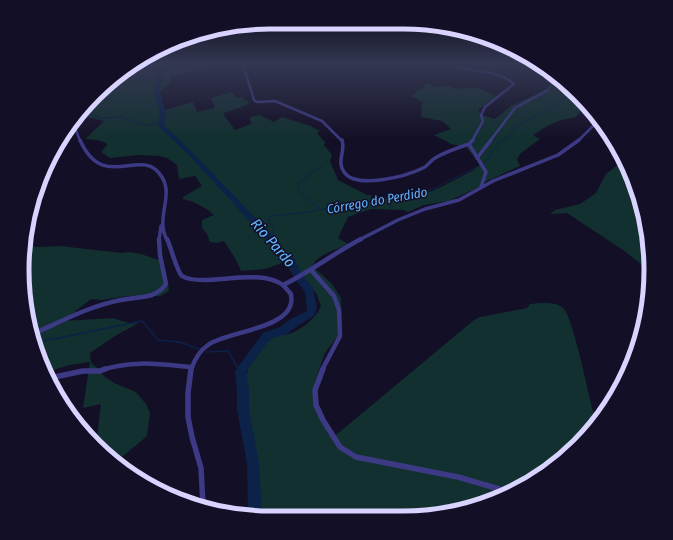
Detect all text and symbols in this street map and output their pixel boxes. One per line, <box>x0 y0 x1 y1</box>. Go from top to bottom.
water label: Córrego do Perdido <box>326 184 429 217</box>
water label: Rio Pardo <box>247 215 299 271</box>

